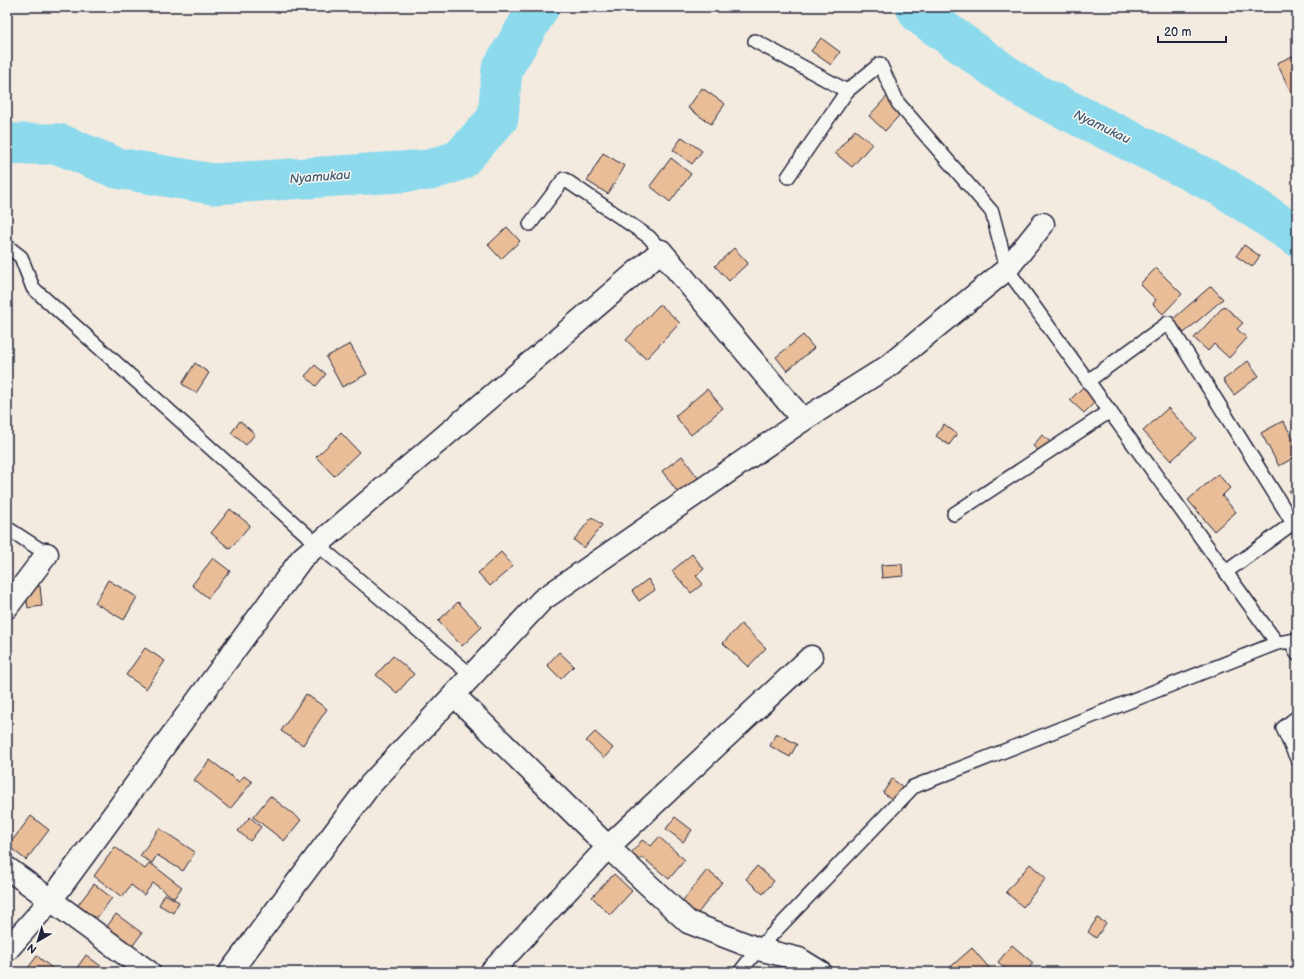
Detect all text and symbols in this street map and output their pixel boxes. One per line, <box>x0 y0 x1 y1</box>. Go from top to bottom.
scale bar <box>1158 18 1226 44</box>
text: 20 m <box>1164 25 1191 40</box>
water label: Nyamukau <box>1071 106 1133 148</box>
water label: Nyamukau <box>289 167 351 187</box>
north arrow <box>18 921 58 961</box>
text: N <box>25 941 39 956</box>

